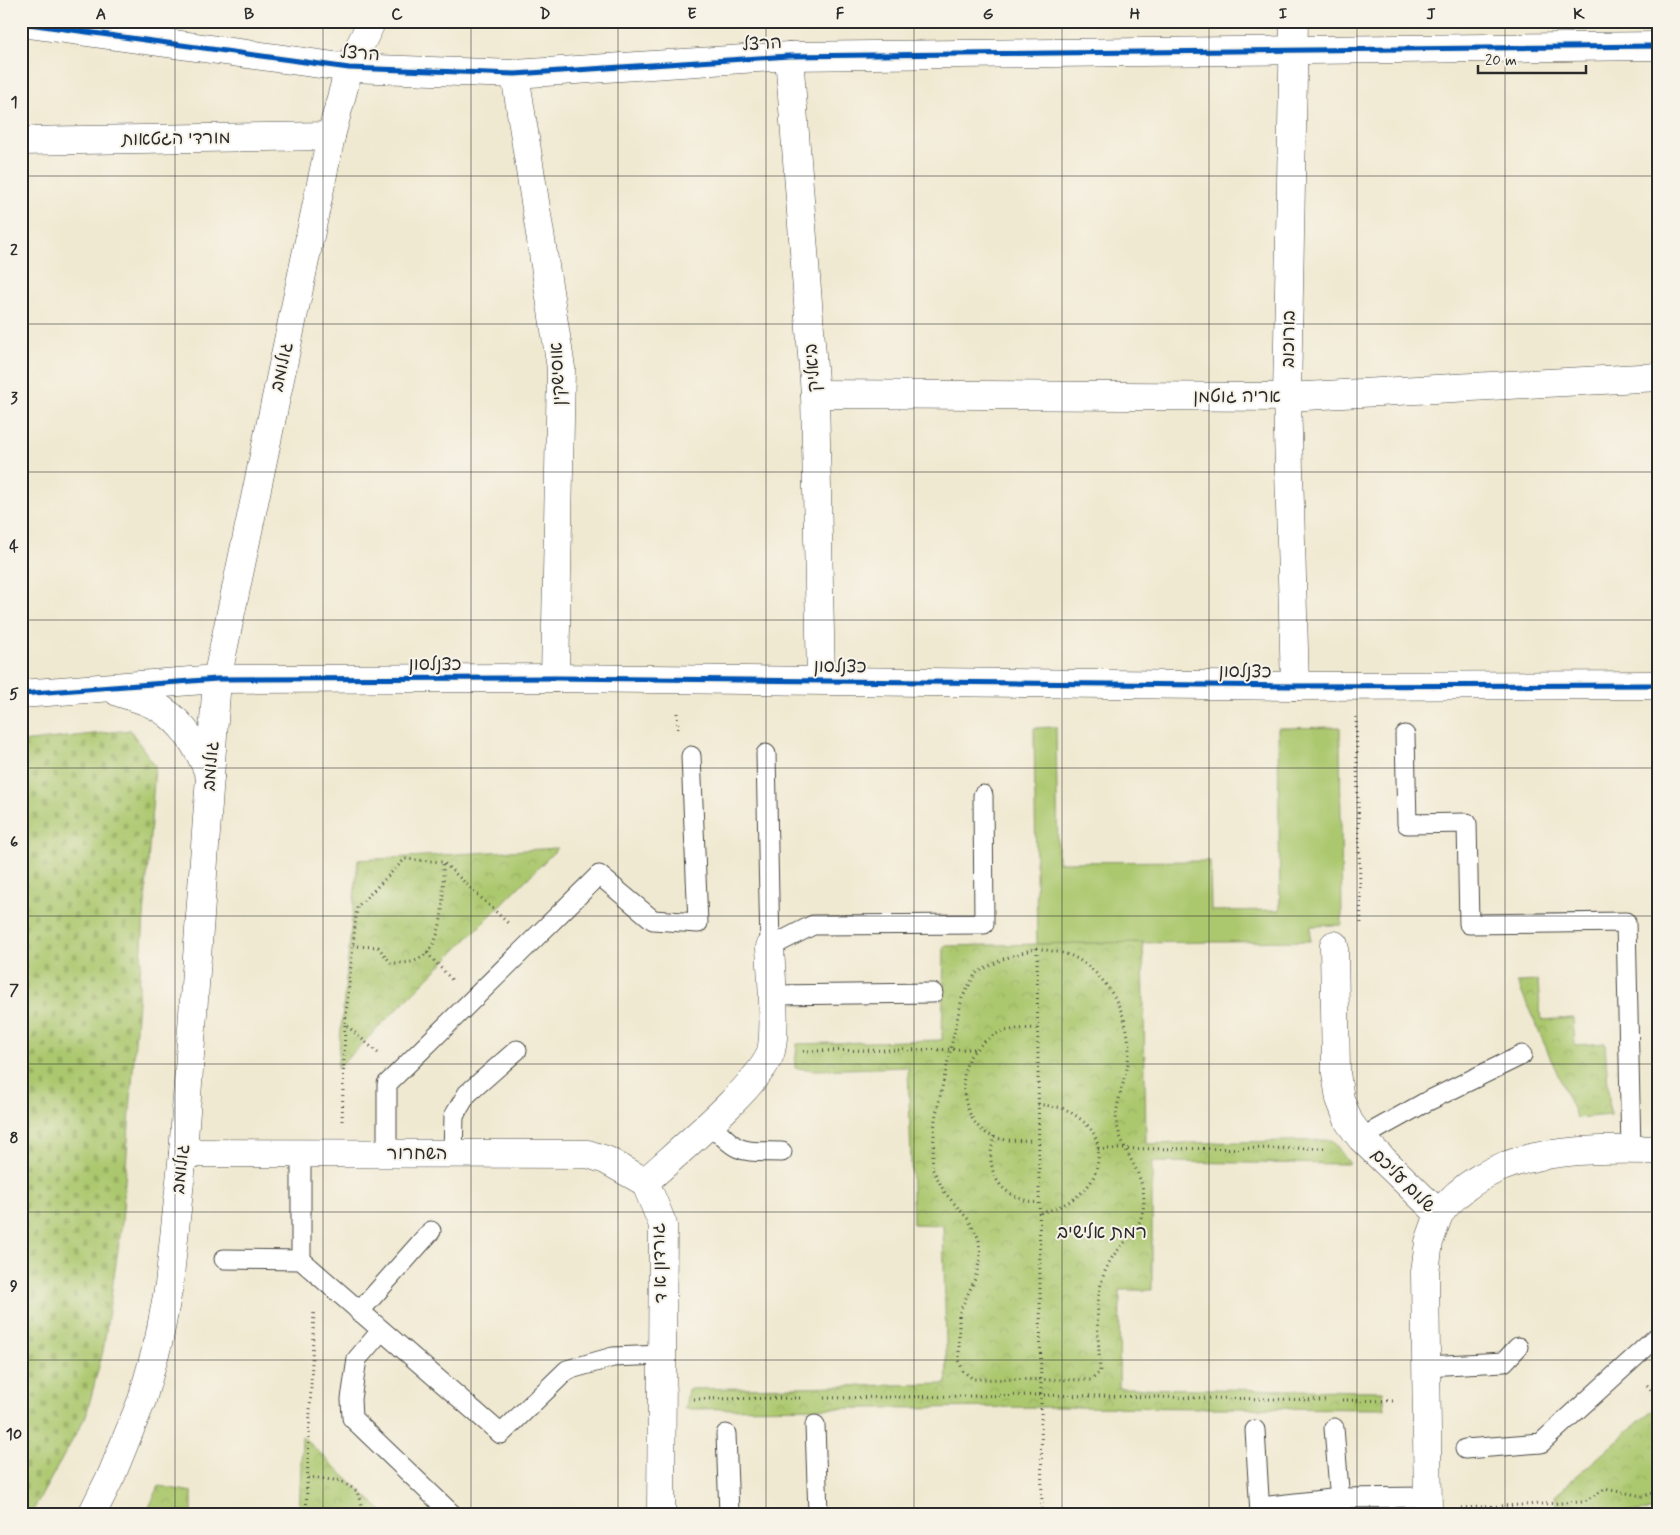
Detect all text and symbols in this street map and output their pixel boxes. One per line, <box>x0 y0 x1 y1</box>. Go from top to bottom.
text: A <box>96 4 106 25</box>
text: B <box>244 4 254 25</box>
text: C <box>391 4 403 25</box>
text: D <box>539 4 551 25</box>
text: E <box>687 4 697 25</box>
text: F <box>836 4 845 25</box>
text: G <box>983 4 994 25</box>
text: H <box>1130 4 1141 25</box>
text: I <box>1279 4 1288 25</box>
text: J <box>1426 4 1436 25</box>
text: K <box>1573 4 1585 25</box>
street label: הרצל <box>741 31 783 57</box>
street label: הרצל <box>339 41 381 67</box>
scale bar <box>1478 42 1585 74</box>
text: 20 m <box>1485 51 1517 71</box>
text: 1 <box>10 92 18 113</box>
street label: מורדי הגטאות <box>120 126 231 152</box>
text: 2 <box>10 240 18 261</box>
street label: בורוכוב <box>1276 310 1302 368</box>
street label: גולומב <box>265 340 299 394</box>
street label: אוסישקין <box>544 342 572 406</box>
street label: ביאליק <box>799 343 827 393</box>
street label: אריה גוטמן <box>1193 385 1281 409</box>
text: 3 <box>10 388 18 409</box>
text: 4 <box>9 536 19 557</box>
street label: כצנלסון <box>409 653 462 677</box>
street label: כצנלסון <box>813 655 867 679</box>
street label: כצנלסון <box>1218 660 1272 684</box>
text: 5 <box>9 684 19 705</box>
street label: גולומב <box>197 740 225 792</box>
text: 6 <box>10 832 18 853</box>
text: 7 <box>9 980 19 1001</box>
text: 8 <box>9 1128 19 1149</box>
street label: השחרור <box>386 1142 448 1166</box>
street label: גולומב <box>166 1143 196 1195</box>
street label: שלום עליכם <box>1365 1143 1441 1219</box>
district label: רמת אלישיב <box>1057 1220 1147 1245</box>
street label: גורדון א ד <box>647 1222 673 1304</box>
text: 9 <box>10 1276 18 1297</box>
text: 10 <box>6 1424 22 1445</box>

